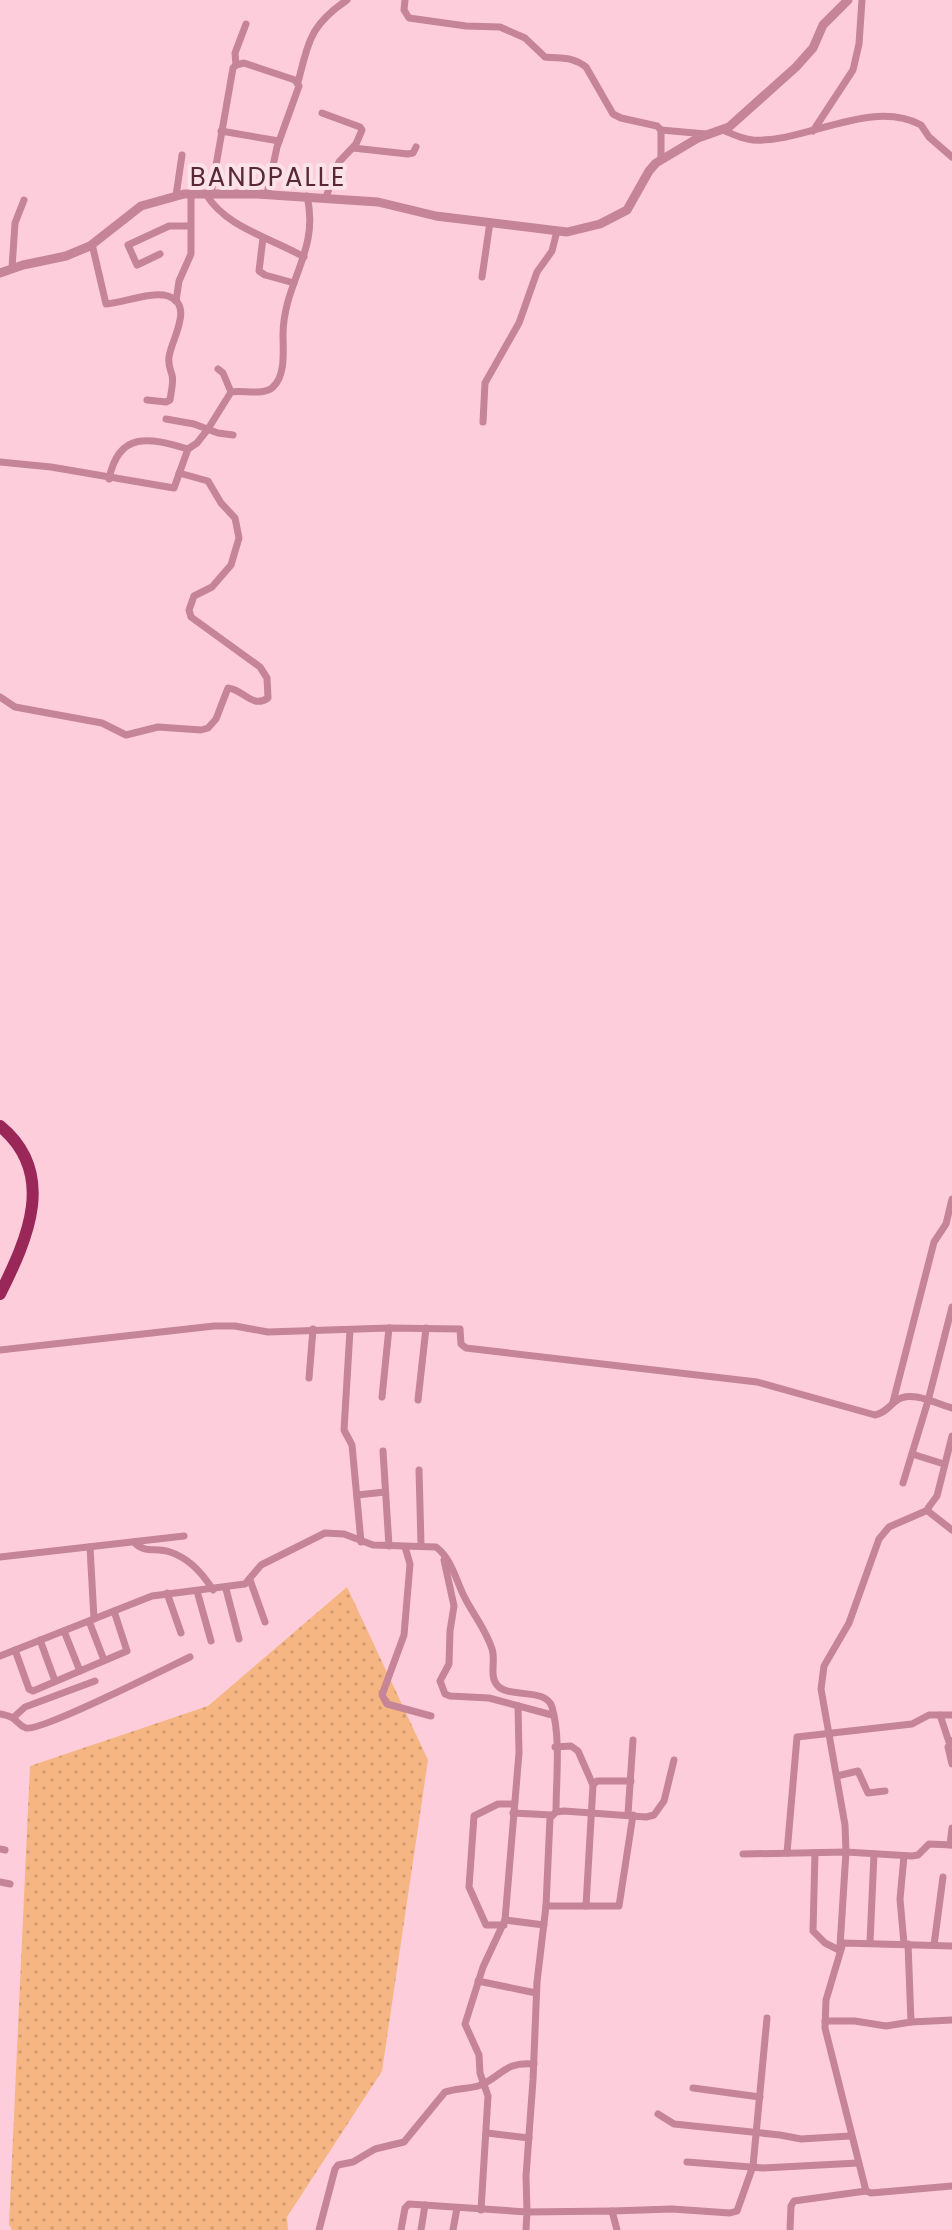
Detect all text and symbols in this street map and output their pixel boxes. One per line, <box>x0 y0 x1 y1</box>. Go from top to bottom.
district label: BANDPALLE <box>190 159 346 195</box>

